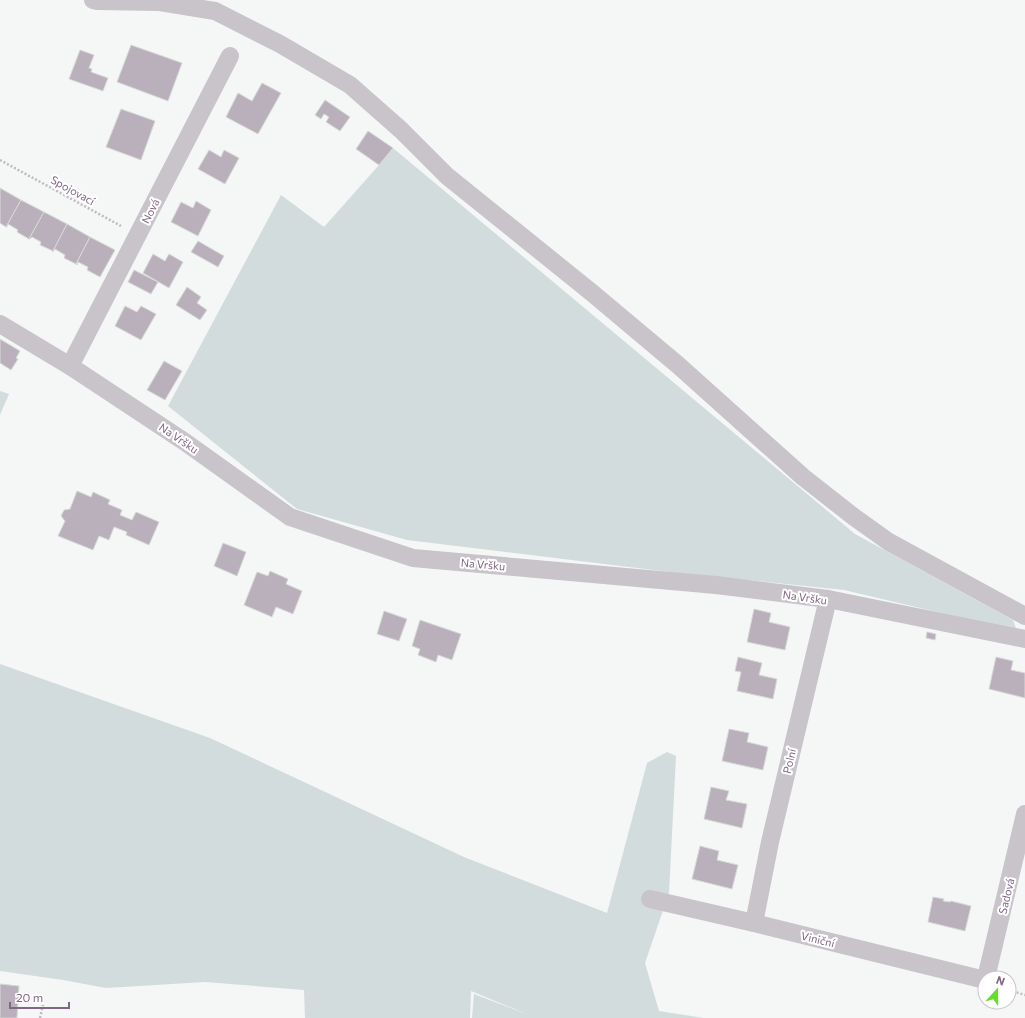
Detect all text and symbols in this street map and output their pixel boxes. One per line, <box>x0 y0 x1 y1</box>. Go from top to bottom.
street label: Spojovací <box>49 173 98 208</box>
street label: Nová <box>138 197 162 225</box>
street label: Na Vršku <box>157 420 201 456</box>
street label: Na Vršku <box>460 556 506 572</box>
street label: Na Vršku <box>782 587 828 607</box>
street label: Polní <box>780 746 798 775</box>
street label: Sadová <box>996 877 1016 915</box>
street label: Viniční <box>800 929 837 950</box>
north arrow <box>977 970 1017 1010</box>
text: N <box>995 973 1007 988</box>
scale bar <box>10 984 69 1010</box>
text: 20 m <box>16 990 43 1004</box>

